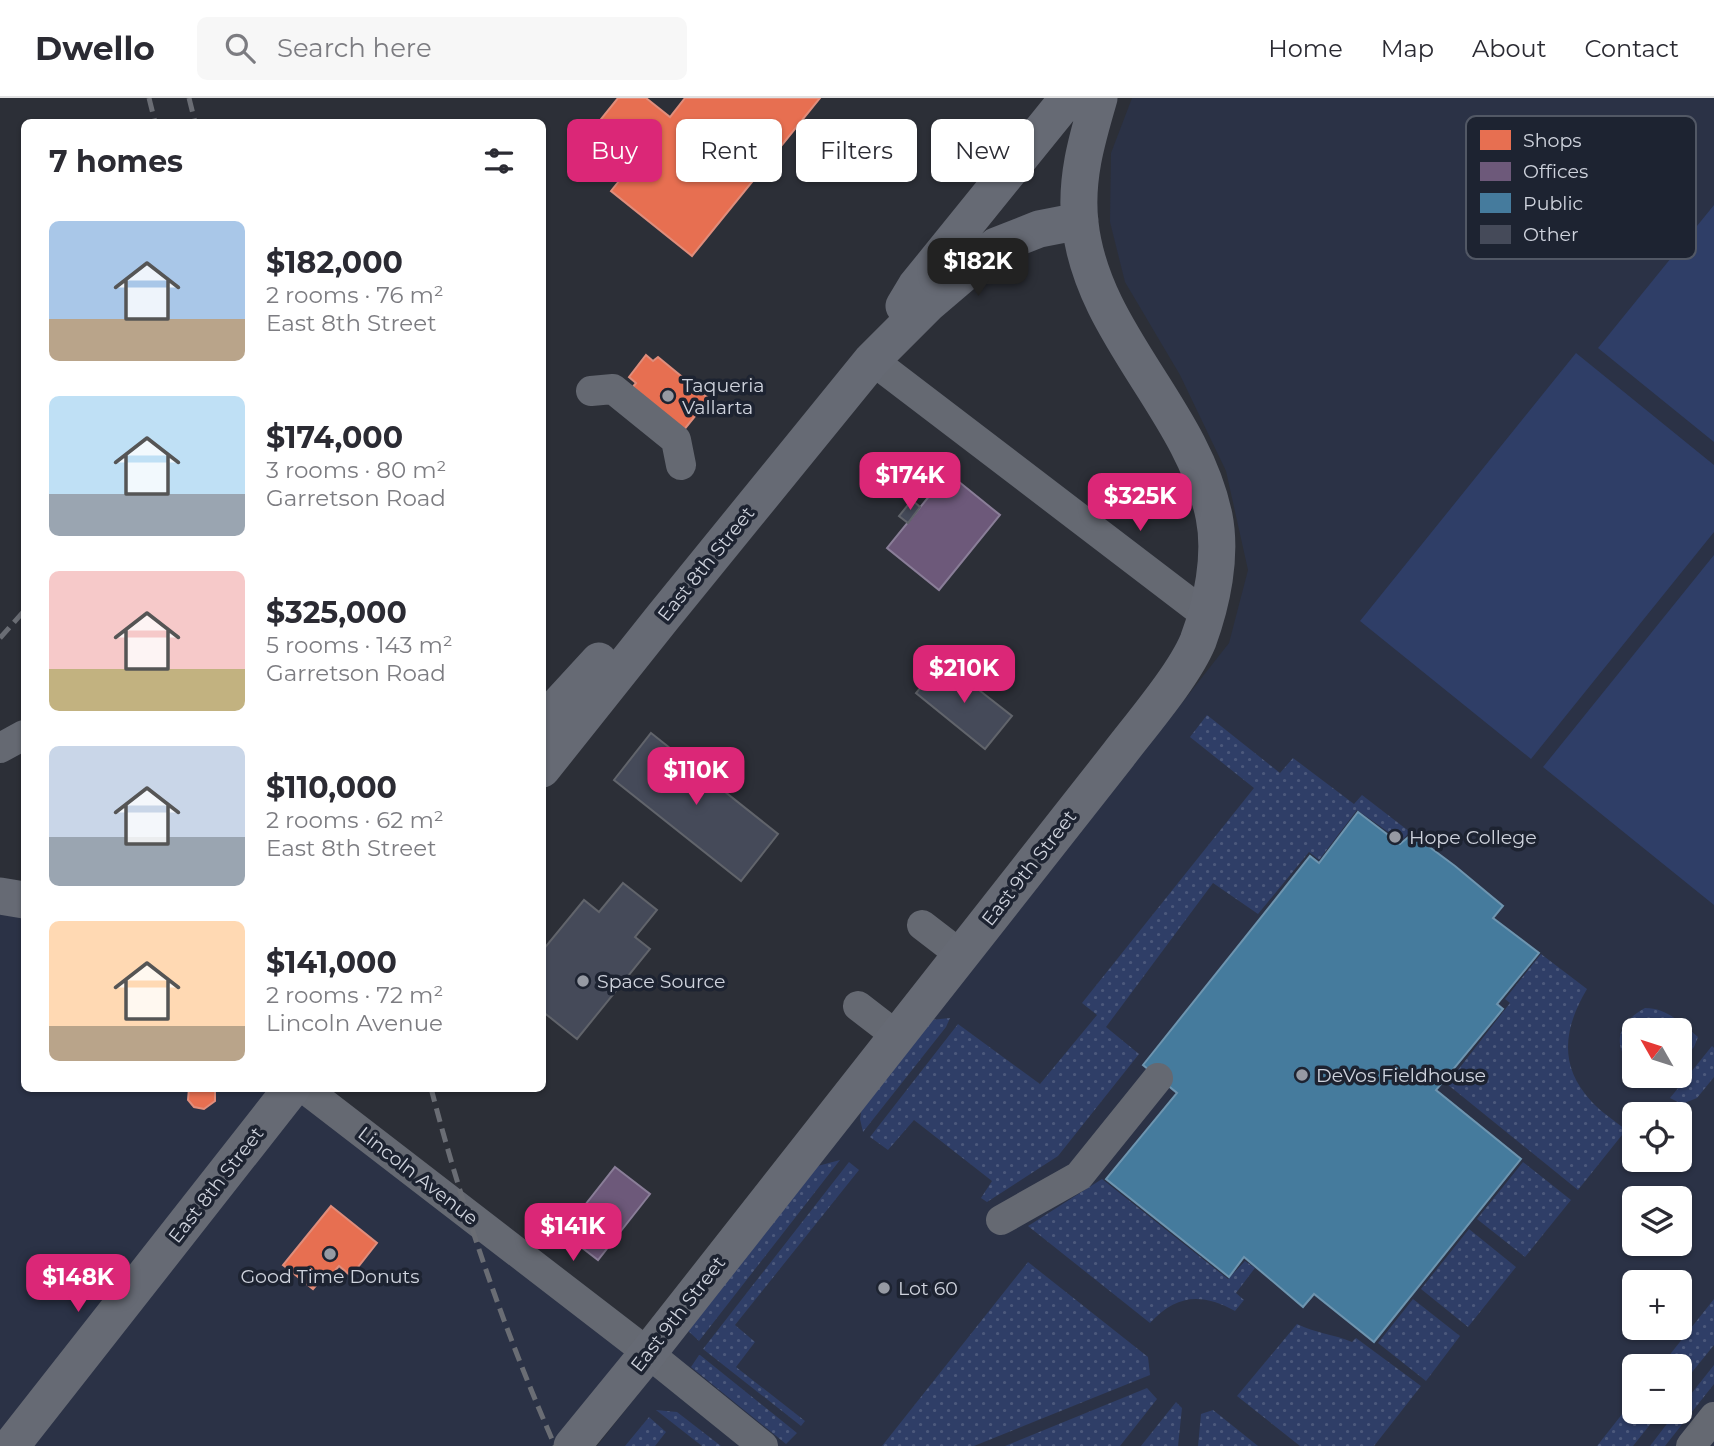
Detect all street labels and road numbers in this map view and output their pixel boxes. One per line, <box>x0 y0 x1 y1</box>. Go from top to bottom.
street label: East 8th Street <box>653 502 759 626</box>
street label: East 9th Street <box>977 805 1081 930</box>
street label: East 8th Street <box>164 1122 269 1248</box>
street label: Lincoln Avenue <box>353 1122 483 1230</box>
street label: East 9th Street <box>626 1251 730 1376</box>

